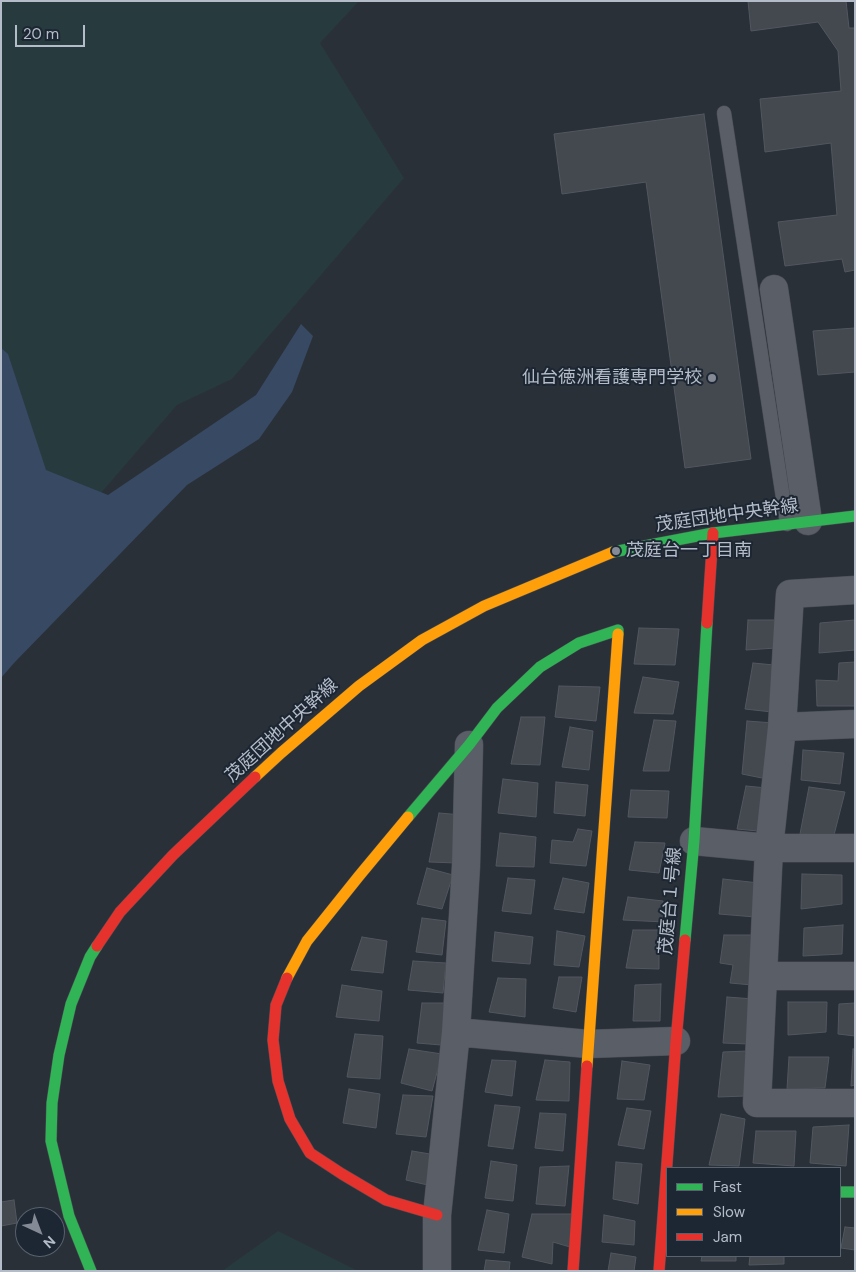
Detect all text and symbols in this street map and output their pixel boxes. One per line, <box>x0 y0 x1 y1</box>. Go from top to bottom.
scale bar <box>18 15 88 47</box>
text: 20 m <box>23 24 59 44</box>
place label: 仙台徳洲看護専門学校 <box>522 367 702 389</box>
marker: 仙台徳洲看護専門学校 <box>706 372 718 384</box>
street label: 茂庭団地中央幹線 <box>654 495 800 537</box>
place label: 茂庭台一丁目南 <box>626 540 752 562</box>
marker: 茂庭台一丁目南 <box>610 545 622 557</box>
street label: 茂庭団地中央幹線 <box>221 675 343 787</box>
street label: 茂庭台１号線 <box>656 846 686 956</box>
legend <box>666 1167 841 1257</box>
text: Fast <box>713 1177 742 1197</box>
text: Slow <box>713 1202 745 1222</box>
north arrow <box>15 1207 65 1257</box>
text: Jam <box>713 1227 742 1247</box>
text: N <box>40 1232 59 1252</box>

